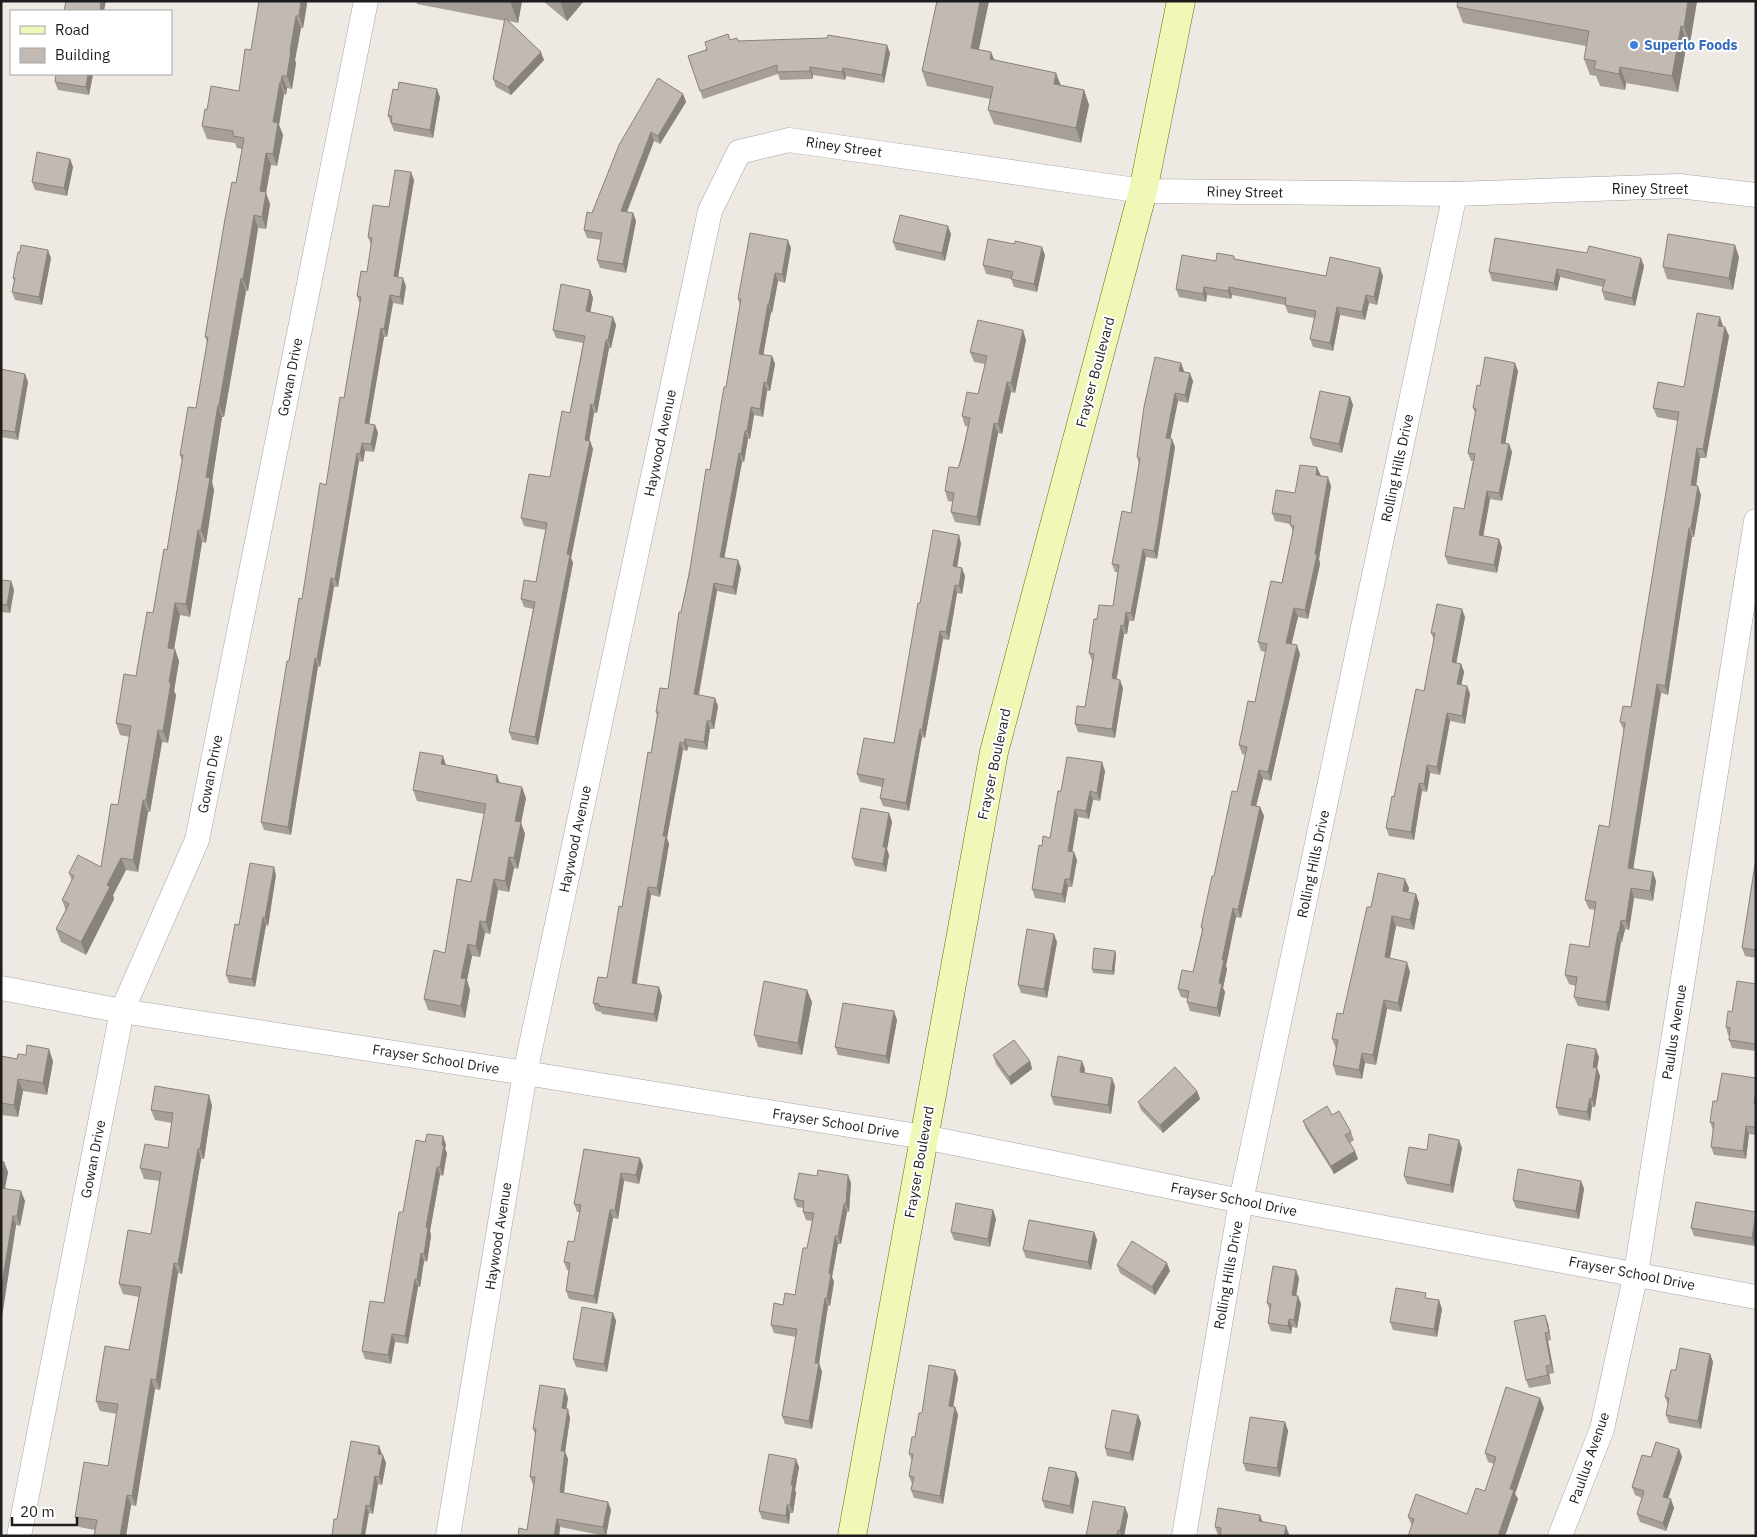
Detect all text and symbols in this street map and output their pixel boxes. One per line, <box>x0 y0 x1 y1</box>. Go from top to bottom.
legend <box>10 10 172 75</box>
text: Road <box>55 20 90 39</box>
place label: Superlo Foods <box>1644 36 1738 54</box>
marker: Superlo Foods <box>1628 39 1640 51</box>
text: Building <box>55 45 110 64</box>
street label: Riney Street <box>805 133 883 161</box>
street label: Riney Street <box>1612 180 1688 198</box>
street label: Riney Street <box>1206 182 1284 202</box>
street label: Frayser Boulevard <box>1072 315 1118 429</box>
street label: Gowan Drive <box>274 336 306 418</box>
street label: Haywood Avenue <box>640 388 680 498</box>
street label: Rolling Hills Drive <box>1377 412 1417 524</box>
street label: Frayser Boulevard <box>973 707 1015 821</box>
street label: Gowan Drive <box>194 733 226 815</box>
street label: Haywood Avenue <box>555 784 595 894</box>
street label: Rolling Hills Drive <box>1293 808 1333 920</box>
street label: Paullus Avenue <box>1658 983 1690 1081</box>
street label: Frayser School Drive <box>371 1040 501 1078</box>
street label: Frayser School Drive <box>771 1104 901 1142</box>
street label: Frayser Boulevard <box>900 1104 938 1220</box>
street label: Gowan Drive <box>77 1118 109 1200</box>
street label: Frayser School Drive <box>1169 1178 1299 1220</box>
street label: Haywood Avenue <box>481 1181 515 1291</box>
street label: Rolling Hills Drive <box>1210 1219 1246 1331</box>
street label: Frayser School Drive <box>1567 1252 1697 1294</box>
street label: Paullus Avenue <box>1565 1409 1613 1506</box>
scale bar <box>12 1494 78 1526</box>
text: 20 m <box>20 1502 55 1521</box>

